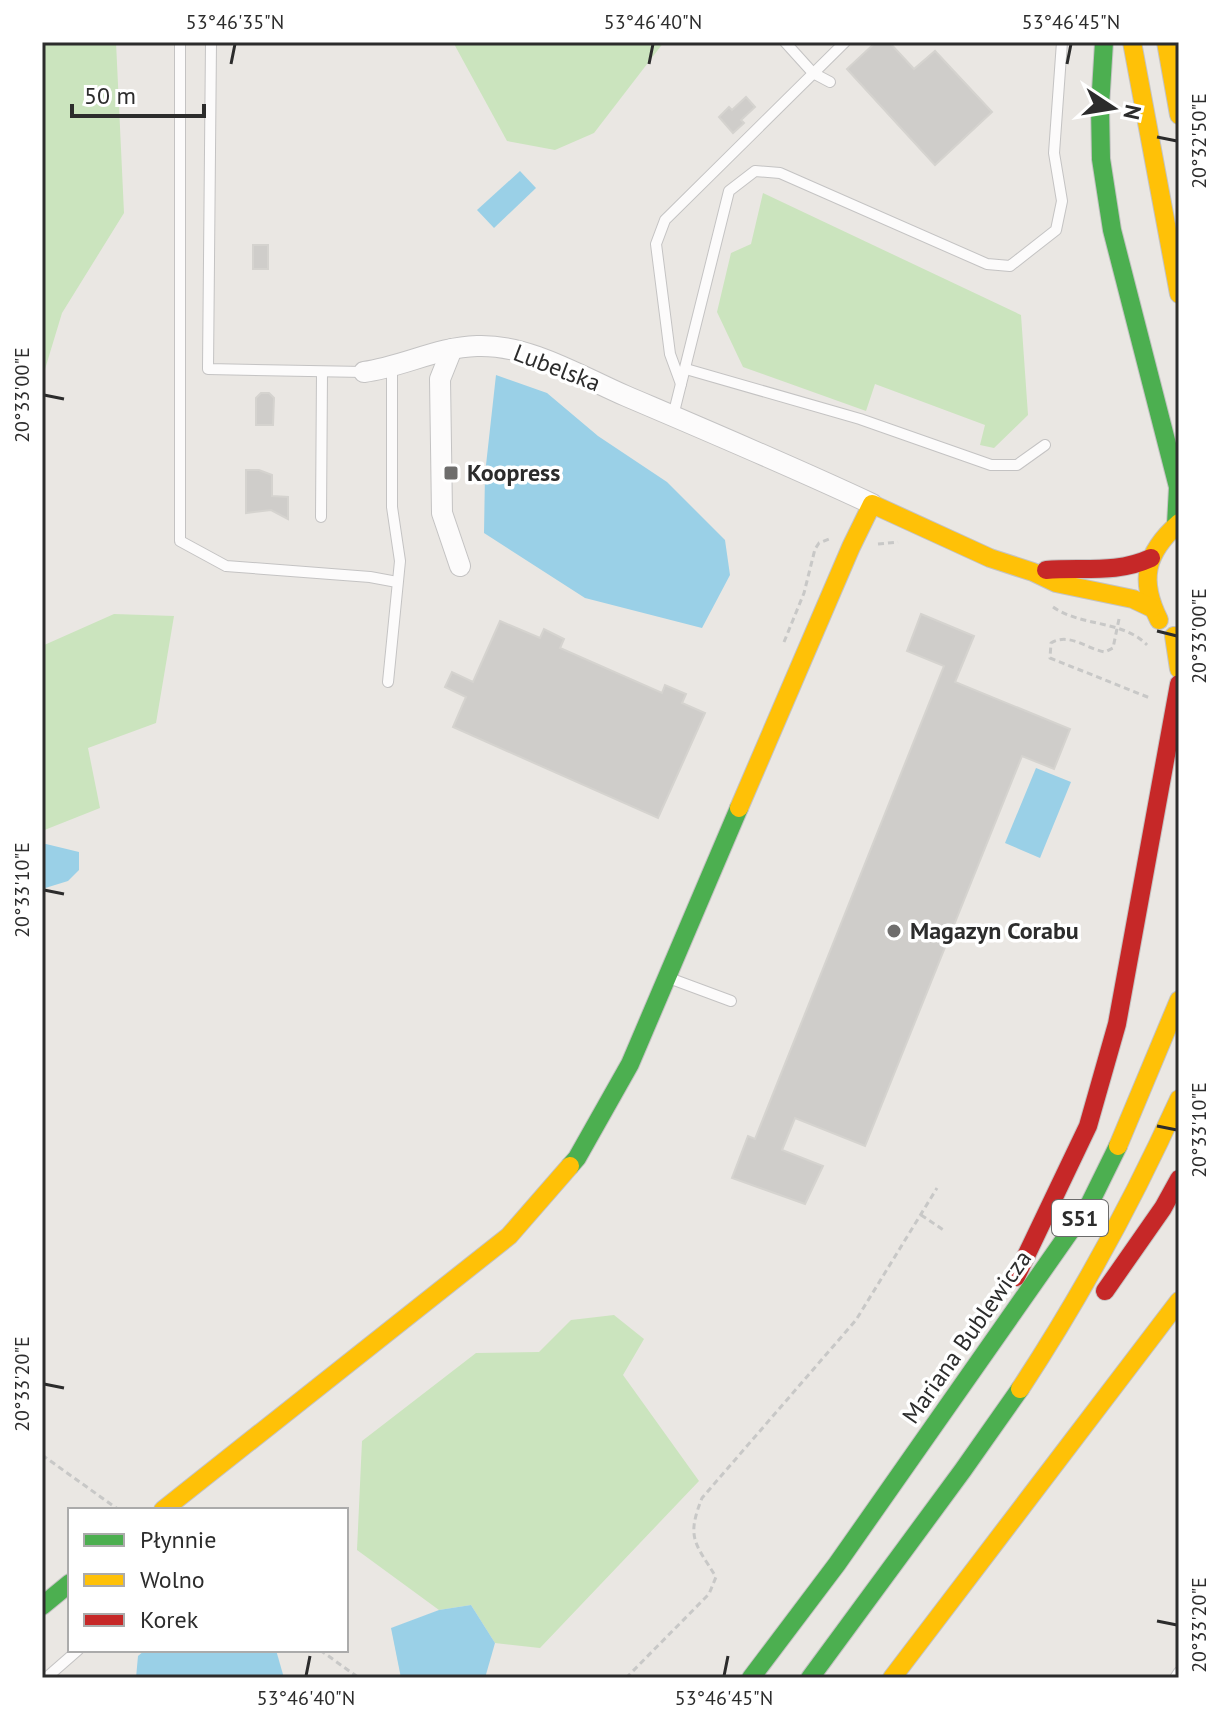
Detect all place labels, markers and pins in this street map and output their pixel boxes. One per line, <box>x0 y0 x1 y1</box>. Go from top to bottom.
place label: Koopress <box>467 457 560 488</box>
marker: Koopress <box>442 464 460 482</box>
place label: Magazyn Corabu <box>910 915 1079 946</box>
marker: Magazyn Corabu <box>885 922 903 940</box>

